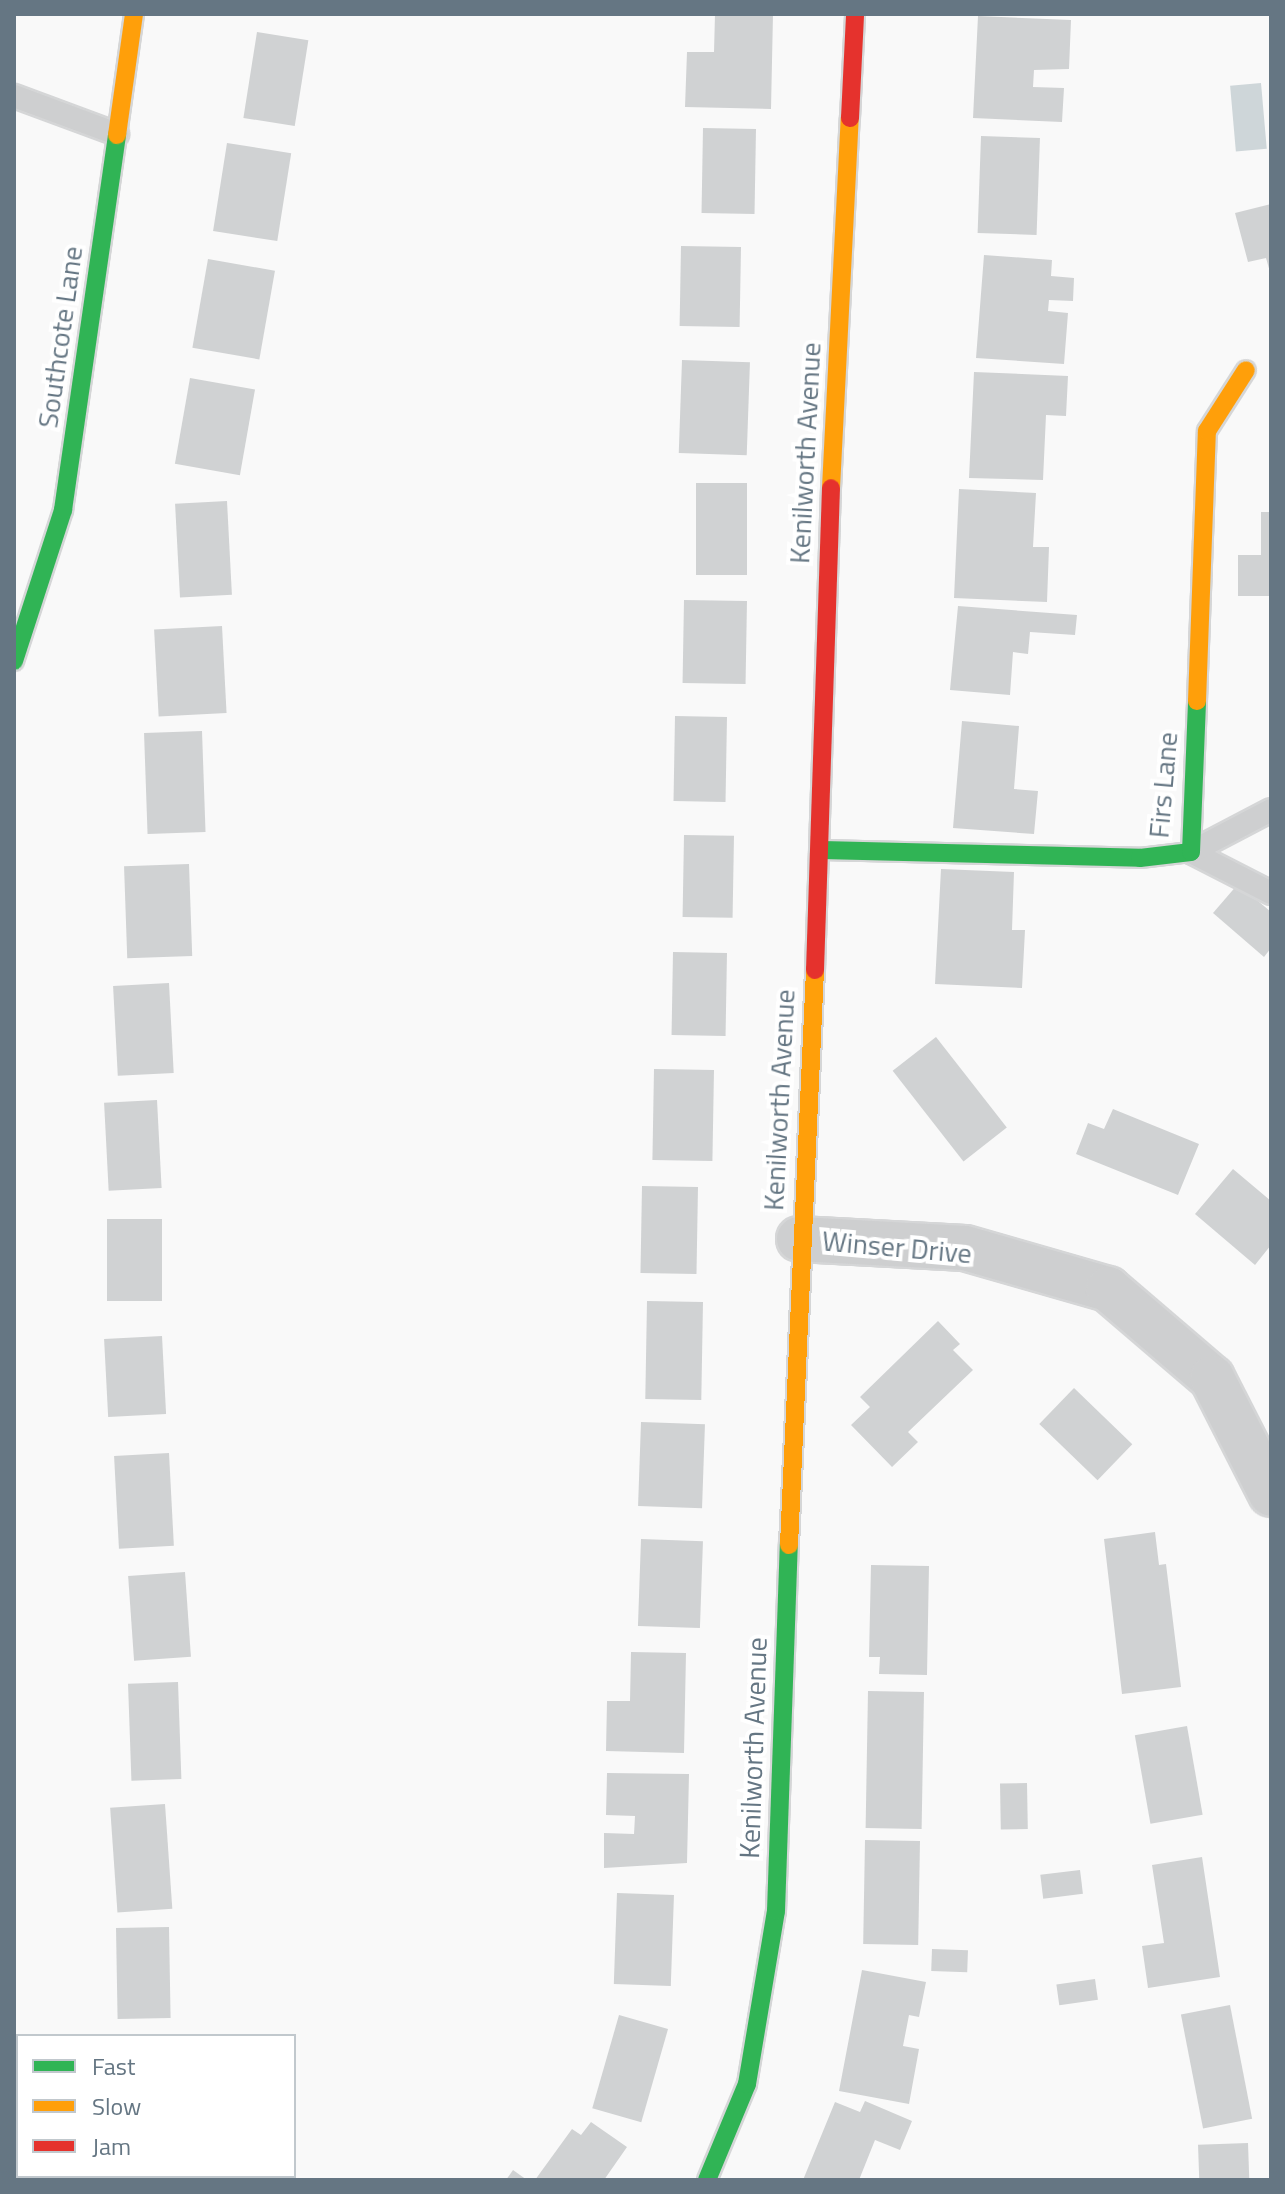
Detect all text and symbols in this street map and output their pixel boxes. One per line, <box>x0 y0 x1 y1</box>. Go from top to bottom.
street label: Southcote Lane <box>31 244 89 430</box>
street label: Kenilworth Avenue <box>782 341 828 565</box>
street label: Firs Lane <box>1142 731 1184 839</box>
street label: Kenilworth Avenue <box>756 988 802 1212</box>
street label: Winser Drive <box>821 1224 973 1270</box>
street label: Kenilworth Avenue <box>732 1637 774 1859</box>
legend <box>16 2034 296 2178</box>
text: Fast <box>92 2048 135 2084</box>
text: Slow <box>92 2088 141 2124</box>
text: Jam <box>92 2128 131 2164</box>

